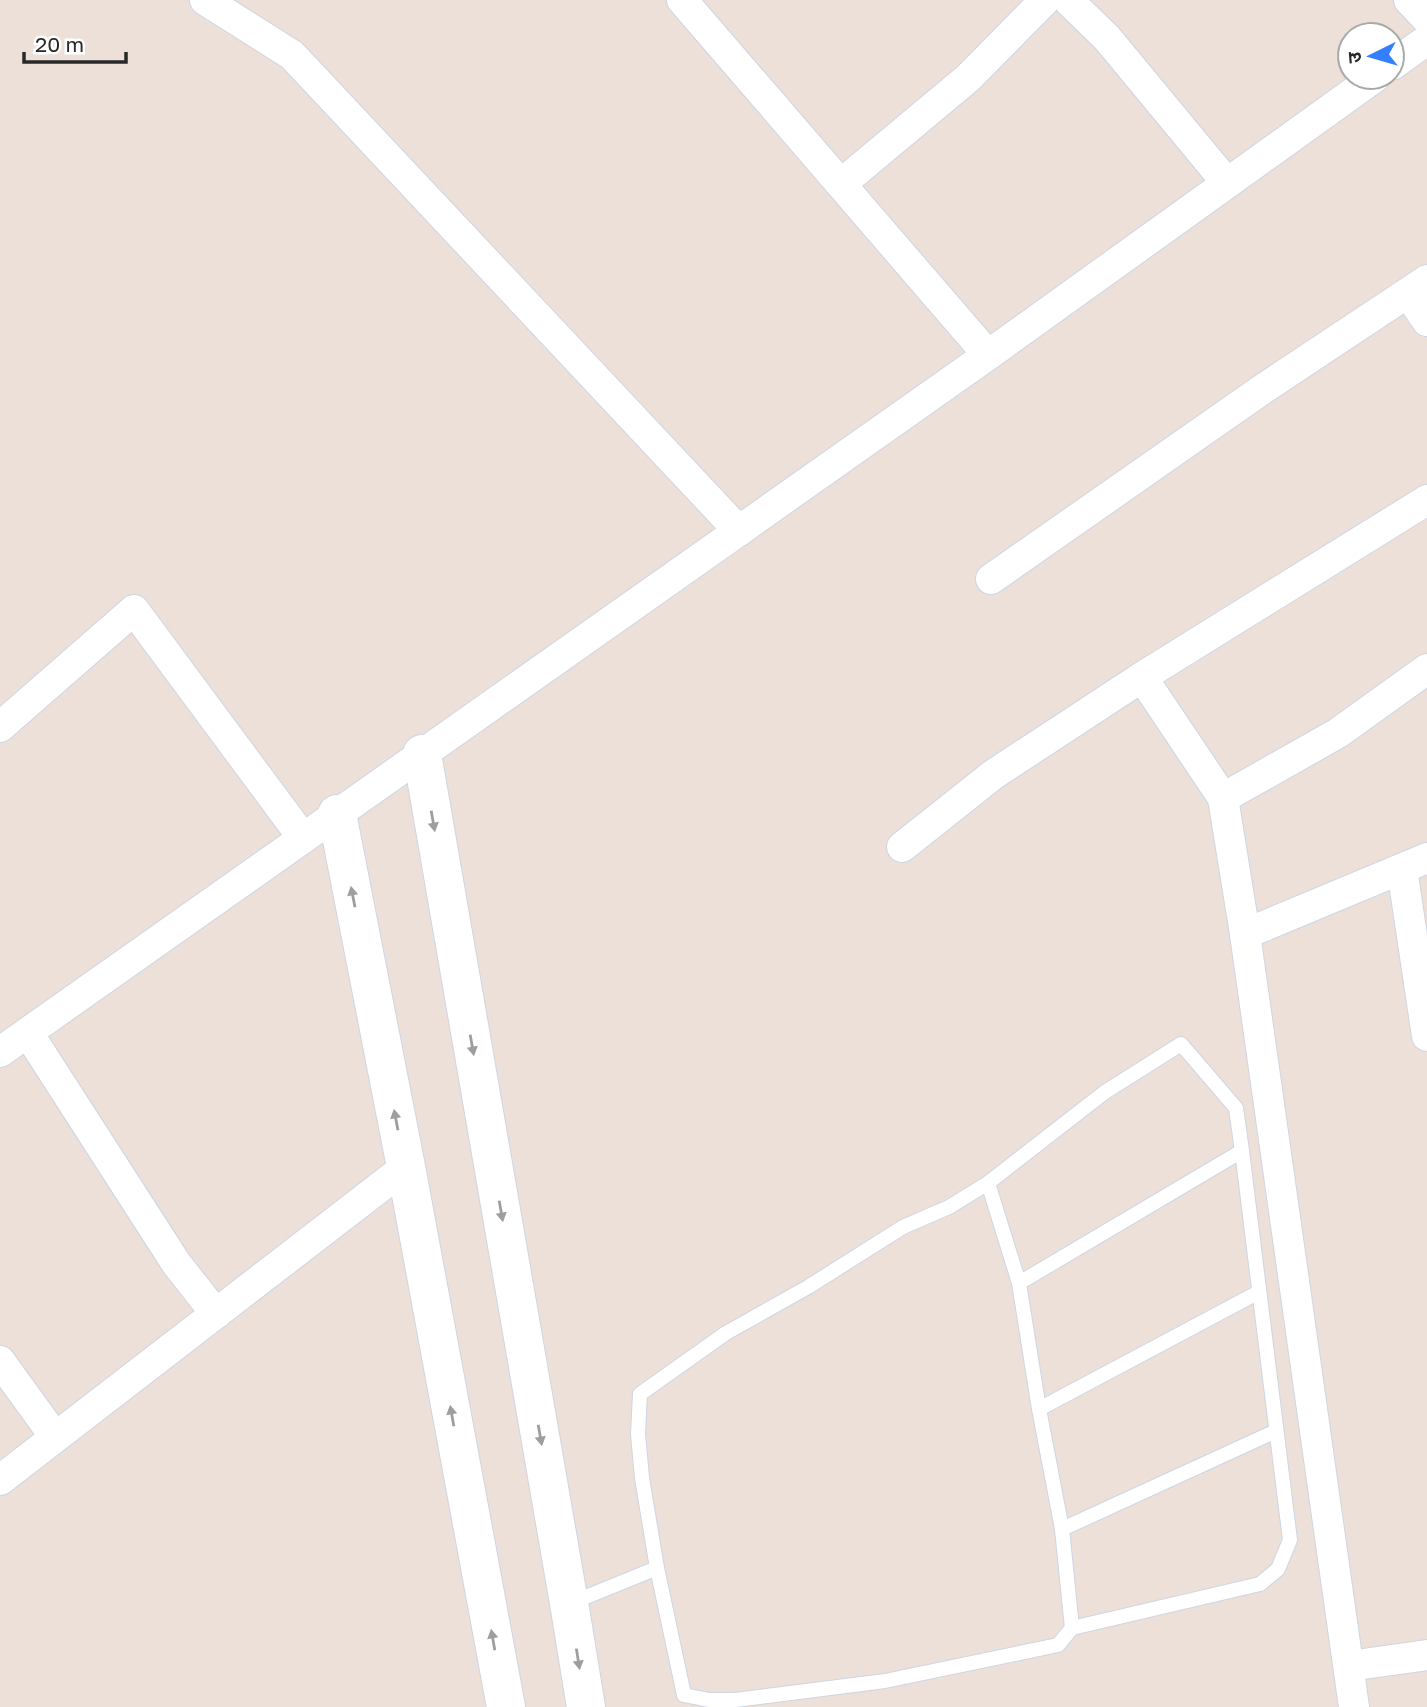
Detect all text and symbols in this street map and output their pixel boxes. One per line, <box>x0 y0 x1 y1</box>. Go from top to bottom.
scale bar <box>24 21 126 65</box>
north arrow <box>1336 21 1406 91</box>
text: 20 m <box>35 31 84 57</box>
text: उ <box>1342 50 1366 64</box>
one-way arrow <box>428 810 439 832</box>
one-way arrow <box>347 886 358 908</box>
one-way arrow <box>467 1035 478 1057</box>
one-way arrow <box>391 1109 402 1131</box>
one-way arrow <box>496 1200 507 1222</box>
one-way arrow <box>446 1405 457 1427</box>
one-way arrow <box>535 1424 546 1446</box>
one-way arrow <box>487 1629 498 1651</box>
one-way arrow <box>573 1648 584 1670</box>

